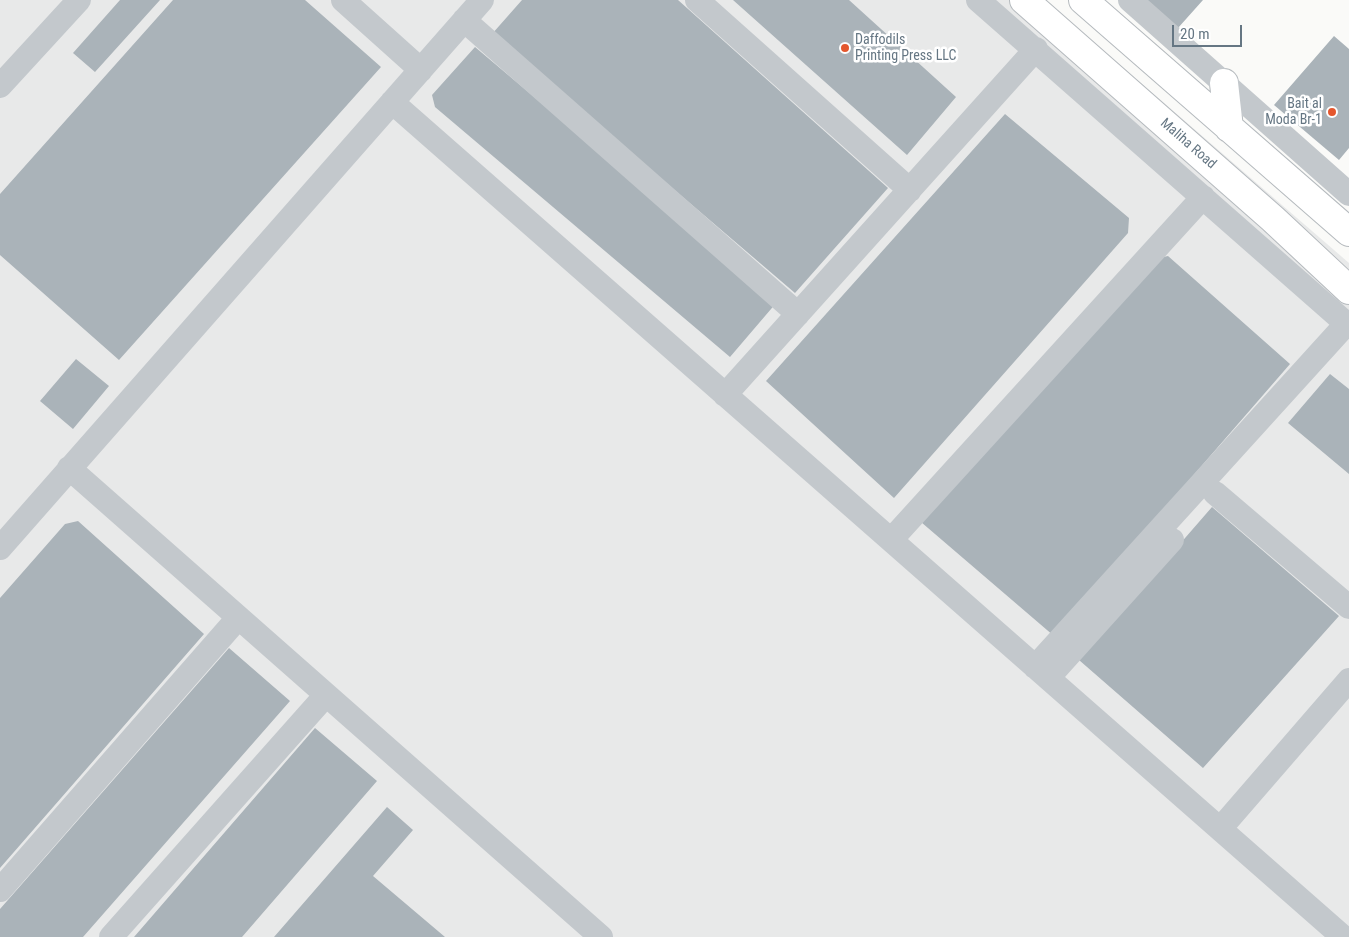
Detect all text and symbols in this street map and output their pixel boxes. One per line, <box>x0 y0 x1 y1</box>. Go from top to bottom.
scale bar <box>1174 15 1244 47</box>
text: 20 m <box>1180 25 1210 43</box>
place label: Daffodils Printing Press LLC <box>855 32 957 64</box>
marker: Daffodils Printing Press LLC <box>839 42 851 54</box>
place label: Bait al Moda Br-1 <box>1265 96 1322 128</box>
marker: Bait al Moda Br-1 <box>1326 106 1338 118</box>
street label: Maliha Road <box>1157 115 1219 173</box>

